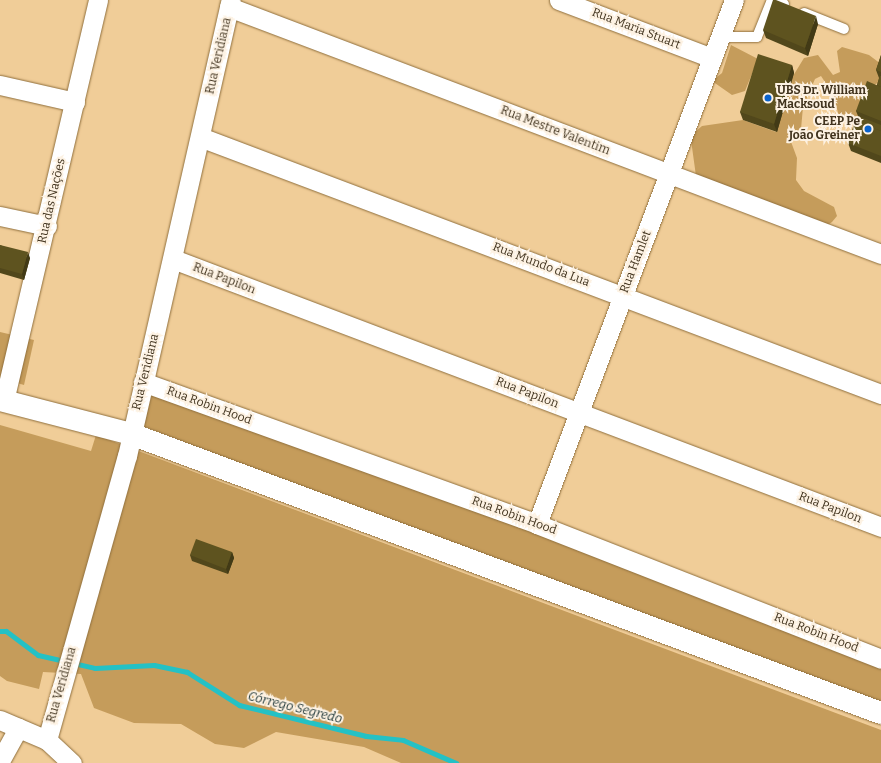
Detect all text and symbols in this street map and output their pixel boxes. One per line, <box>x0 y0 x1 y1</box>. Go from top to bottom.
street label: Rua Maria Stuart <box>590 5 682 53</box>
street label: Rua Veridiana <box>203 16 235 96</box>
place label: UBS Dr. William Macksoud <box>777 84 866 112</box>
marker: UBS Dr. William Macksoud <box>762 92 774 104</box>
street label: Rua Mestre Valentim <box>498 103 612 159</box>
place label: CEEP Pe João Greiner <box>789 115 860 143</box>
marker: CEEP Pe João Greiner <box>863 124 873 134</box>
street label: Rua das Nações <box>35 157 69 245</box>
street label: Rua Hamlet <box>617 229 655 295</box>
street label: Rua Mundo da Lua <box>491 240 591 290</box>
street label: Rua Papilon <box>191 260 257 298</box>
street label: Rua Veridiana <box>130 332 162 412</box>
street label: Rua Papilon <box>494 374 560 412</box>
street label: Rua Robin Hood <box>165 384 253 428</box>
street label: Rua Papilon <box>797 489 863 527</box>
street label: Rua Robin Hood <box>470 494 558 538</box>
street label: Rua Robin Hood <box>772 610 860 656</box>
street label: Rua Veridiana <box>44 645 80 725</box>
water label: Córrego Segredo <box>246 689 344 727</box>

